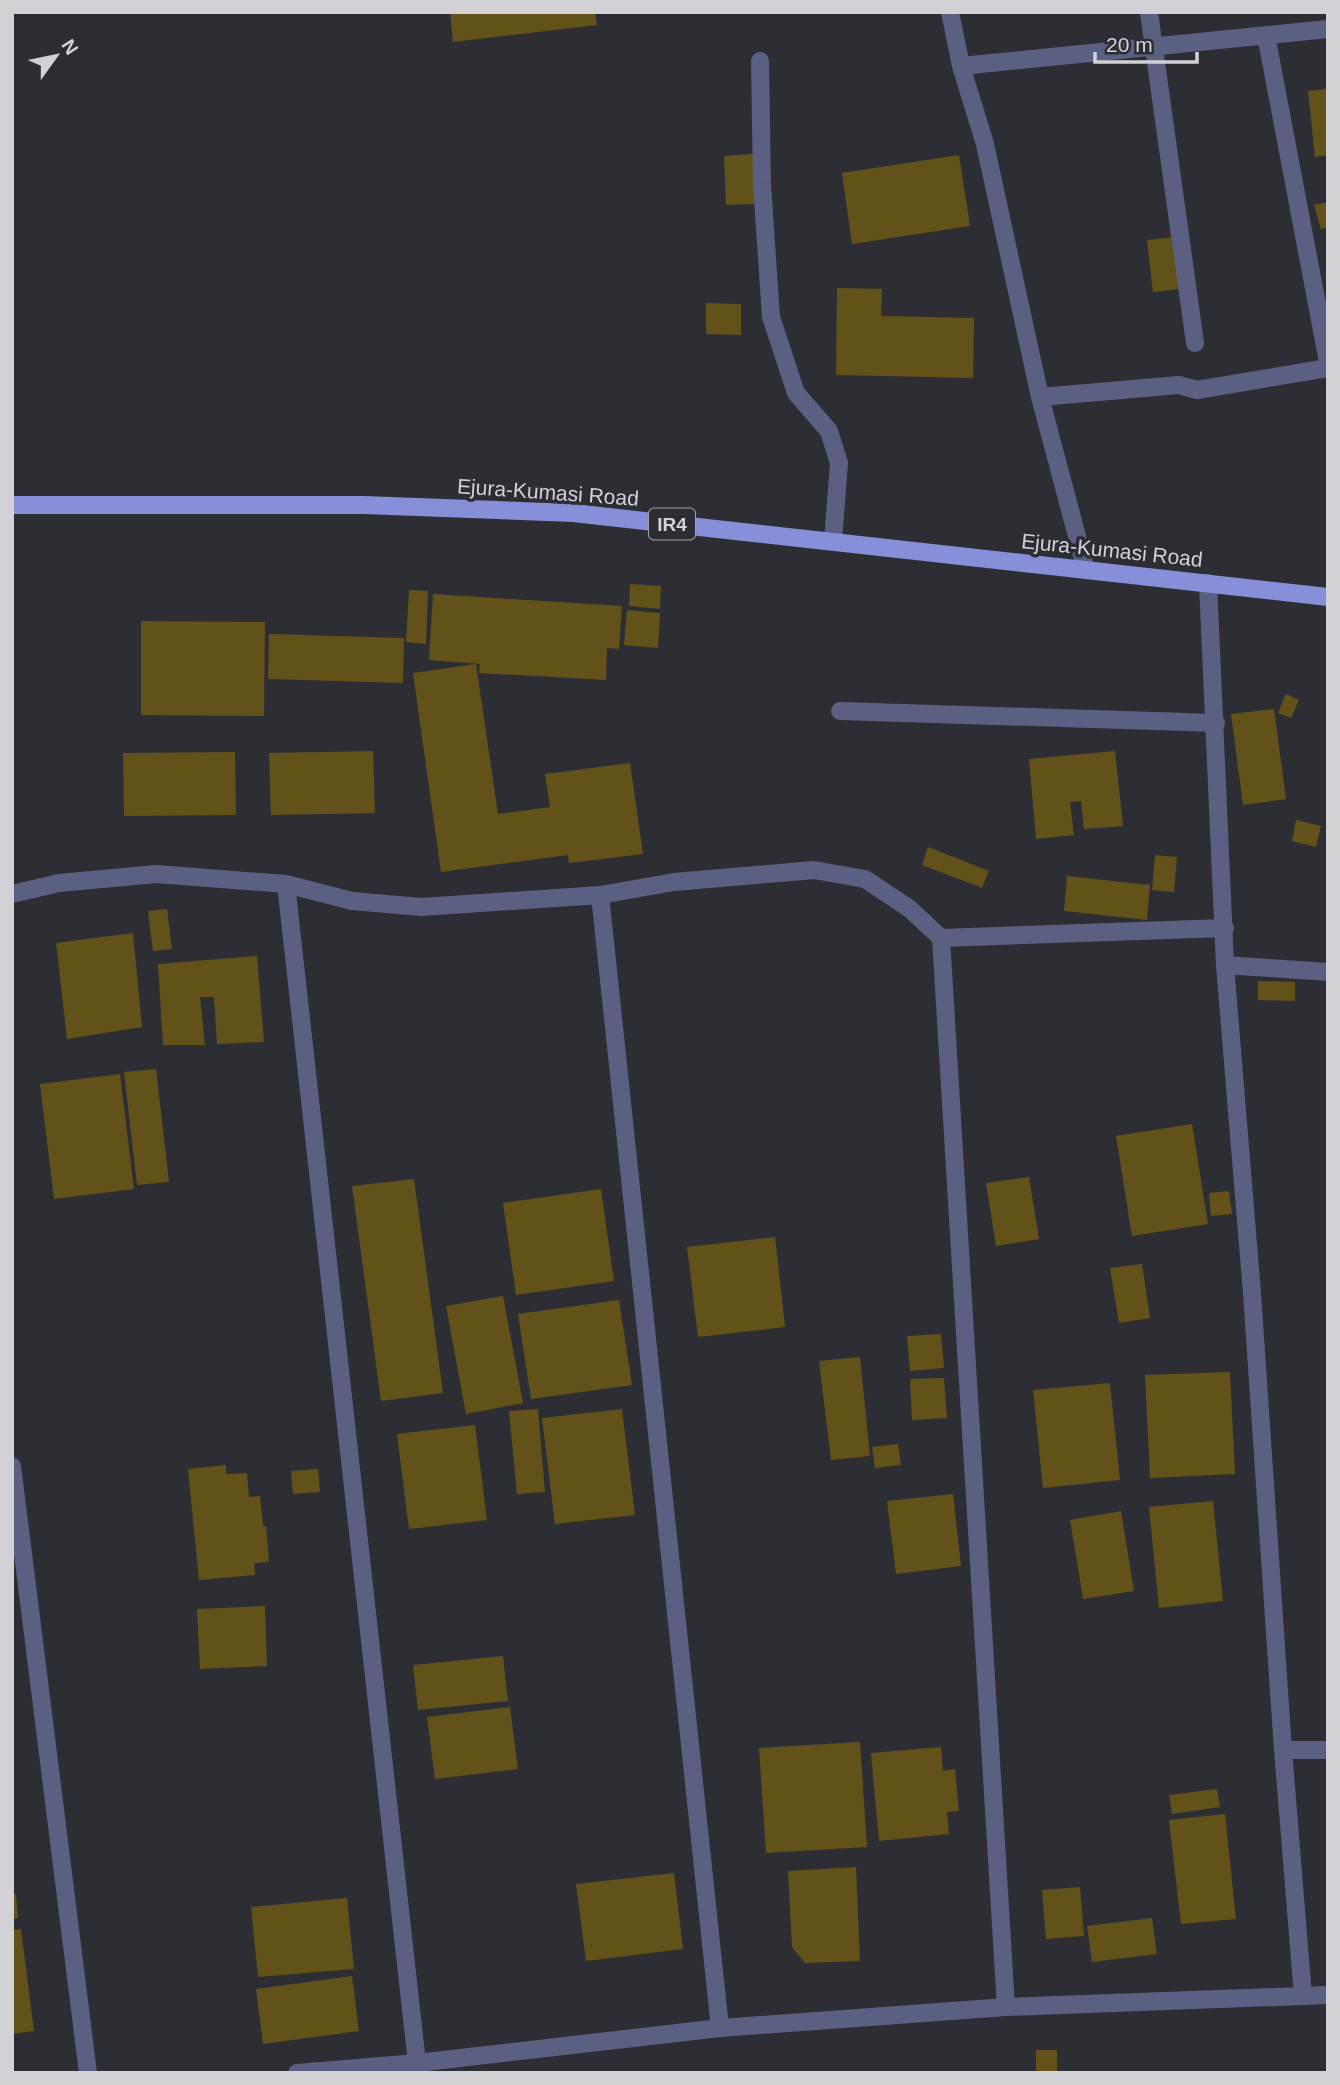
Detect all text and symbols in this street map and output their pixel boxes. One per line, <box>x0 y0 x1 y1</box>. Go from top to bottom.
north arrow <box>21 21 91 91</box>
scale bar <box>1095 21 1196 65</box>
text: 20 m <box>1106 33 1153 56</box>
text: N <box>57 36 82 58</box>
street label: Ejura-Kumasi Road <box>456 474 640 510</box>
road number: IR4 <box>649 509 695 540</box>
street label: Ejura-Kumasi Road <box>1020 529 1204 571</box>

